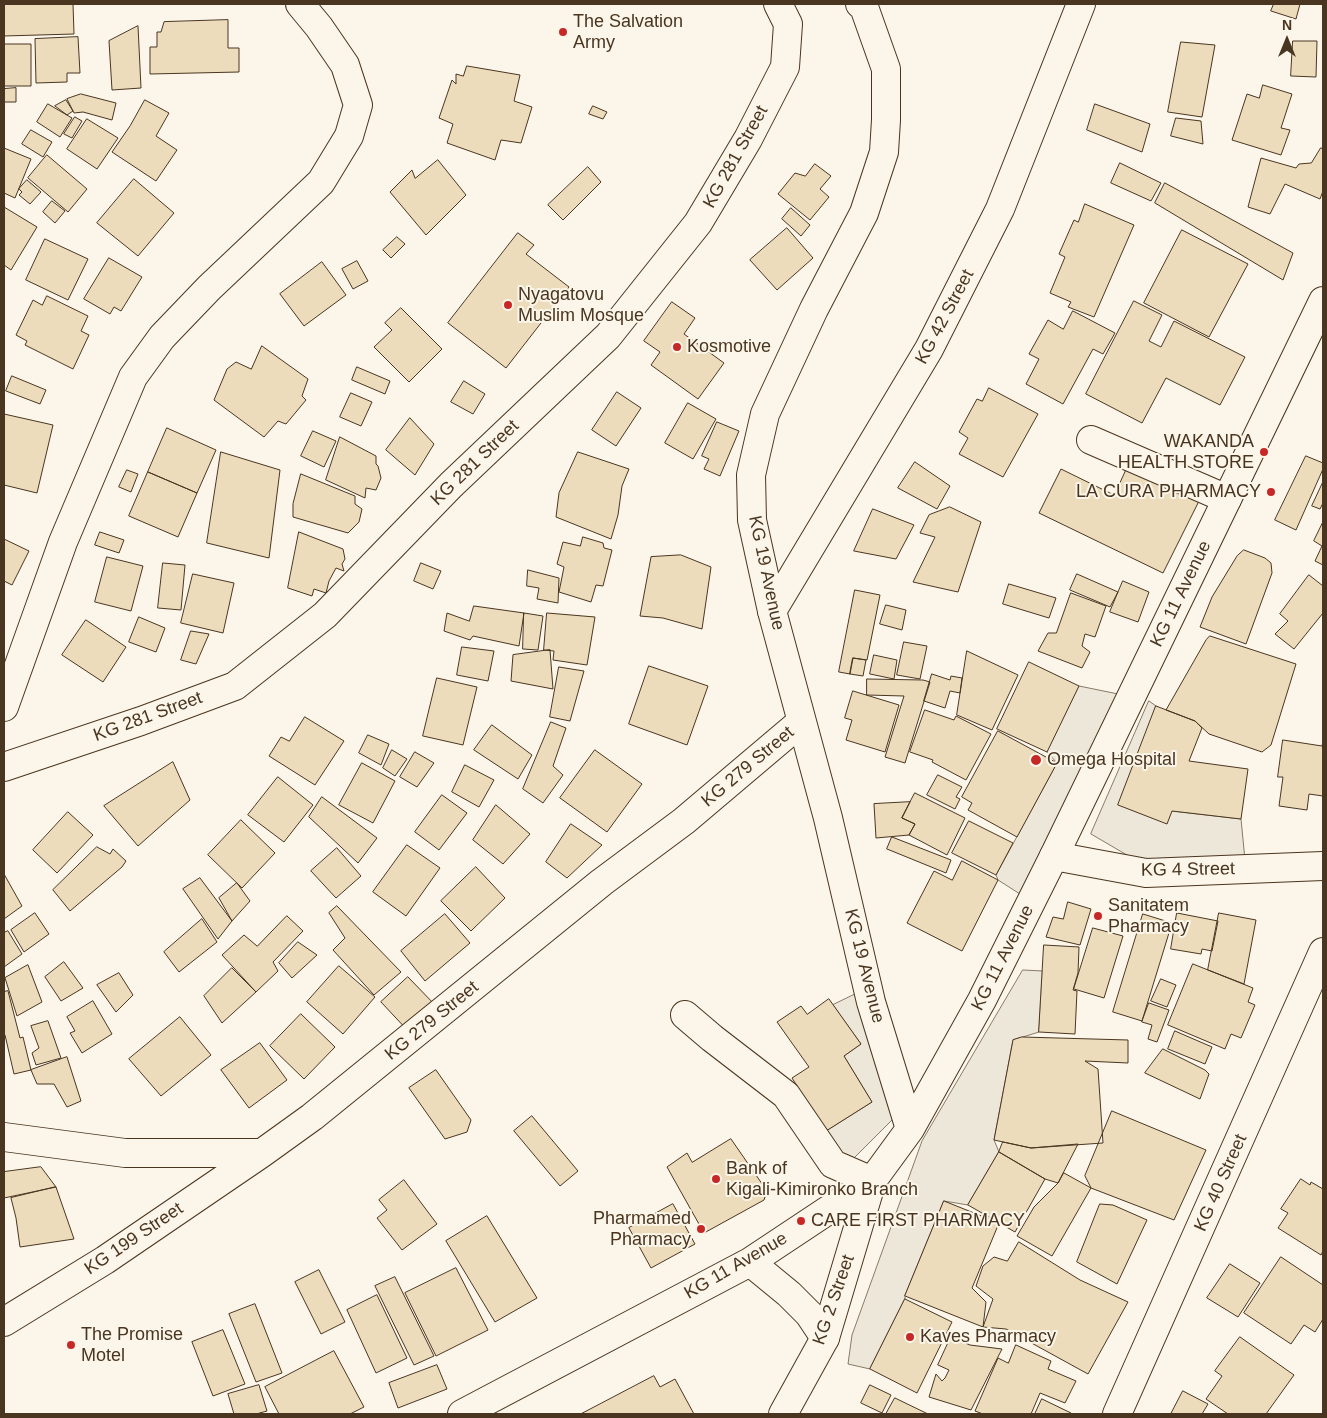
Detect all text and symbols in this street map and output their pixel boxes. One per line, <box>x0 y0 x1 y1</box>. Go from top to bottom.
place label: The Salvation Army <box>573 11 683 54</box>
north arrow <box>1262 15 1312 65</box>
text: N <box>1282 17 1292 33</box>
marker: The Salvation Army <box>557 26 569 38</box>
street label: KG 281 Street <box>699 102 773 212</box>
street label: KG 42 Street <box>911 266 979 368</box>
place label: Nyagatovu Muslim Mosque <box>518 284 644 326</box>
marker: Nyagatovu Muslim Mosque <box>502 299 514 311</box>
place label: Kosmotive <box>687 336 771 358</box>
marker: Kosmotive <box>671 341 683 353</box>
street label: KG 281 Street <box>426 416 524 510</box>
place label: WAKANDA HEALTH STORE <box>1118 431 1254 474</box>
marker: WAKANDA HEALTH STORE <box>1258 446 1270 458</box>
place label: LA CURA PHARMACY <box>1076 481 1261 503</box>
marker: LA CURA PHARMACY <box>1265 486 1277 498</box>
street label: KG 19 Avenue <box>743 514 789 632</box>
street label: KG 11 Avenue <box>1146 537 1216 651</box>
street label: KG 281 Street <box>91 687 205 747</box>
street label: KG 279 Street <box>697 722 799 812</box>
place label: Omega Hospital <box>1047 749 1176 771</box>
marker: Omega Hospital <box>1029 753 1043 767</box>
street label: KG 4 Street <box>1141 858 1235 882</box>
place label: Sanitatem Pharmacy <box>1108 895 1189 938</box>
street label: KG 11 Avenue <box>967 902 1039 1014</box>
street label: KG 19 Avenue <box>839 907 889 1025</box>
marker: Sanitatem Pharmacy <box>1092 910 1104 922</box>
street label: KG 279 Street <box>381 977 483 1065</box>
street label: KG 40 Street <box>1190 1131 1252 1235</box>
place label: Bank of Kigali-Kimironko Branch <box>726 1158 918 1200</box>
marker: Bank of Kigali-Kimironko Branch <box>710 1173 722 1185</box>
street label: KG 199 Street <box>81 1198 187 1280</box>
place label: Pharmamed Pharmacy <box>593 1208 691 1250</box>
place label: CARE FIRST PHARMACY <box>811 1210 1025 1232</box>
marker: CARE FIRST PHARMACY <box>795 1215 807 1227</box>
marker: Pharmamed Pharmacy <box>695 1223 707 1235</box>
street label: KG 11 Avenue <box>681 1228 791 1304</box>
street label: KG 2 Street <box>808 1252 860 1348</box>
place label: The Promise Motel <box>81 1324 183 1366</box>
place label: Kaves Pharmacy <box>920 1326 1056 1348</box>
marker: Kaves Pharmacy <box>904 1331 916 1343</box>
marker: The Promise Motel <box>65 1339 77 1351</box>

